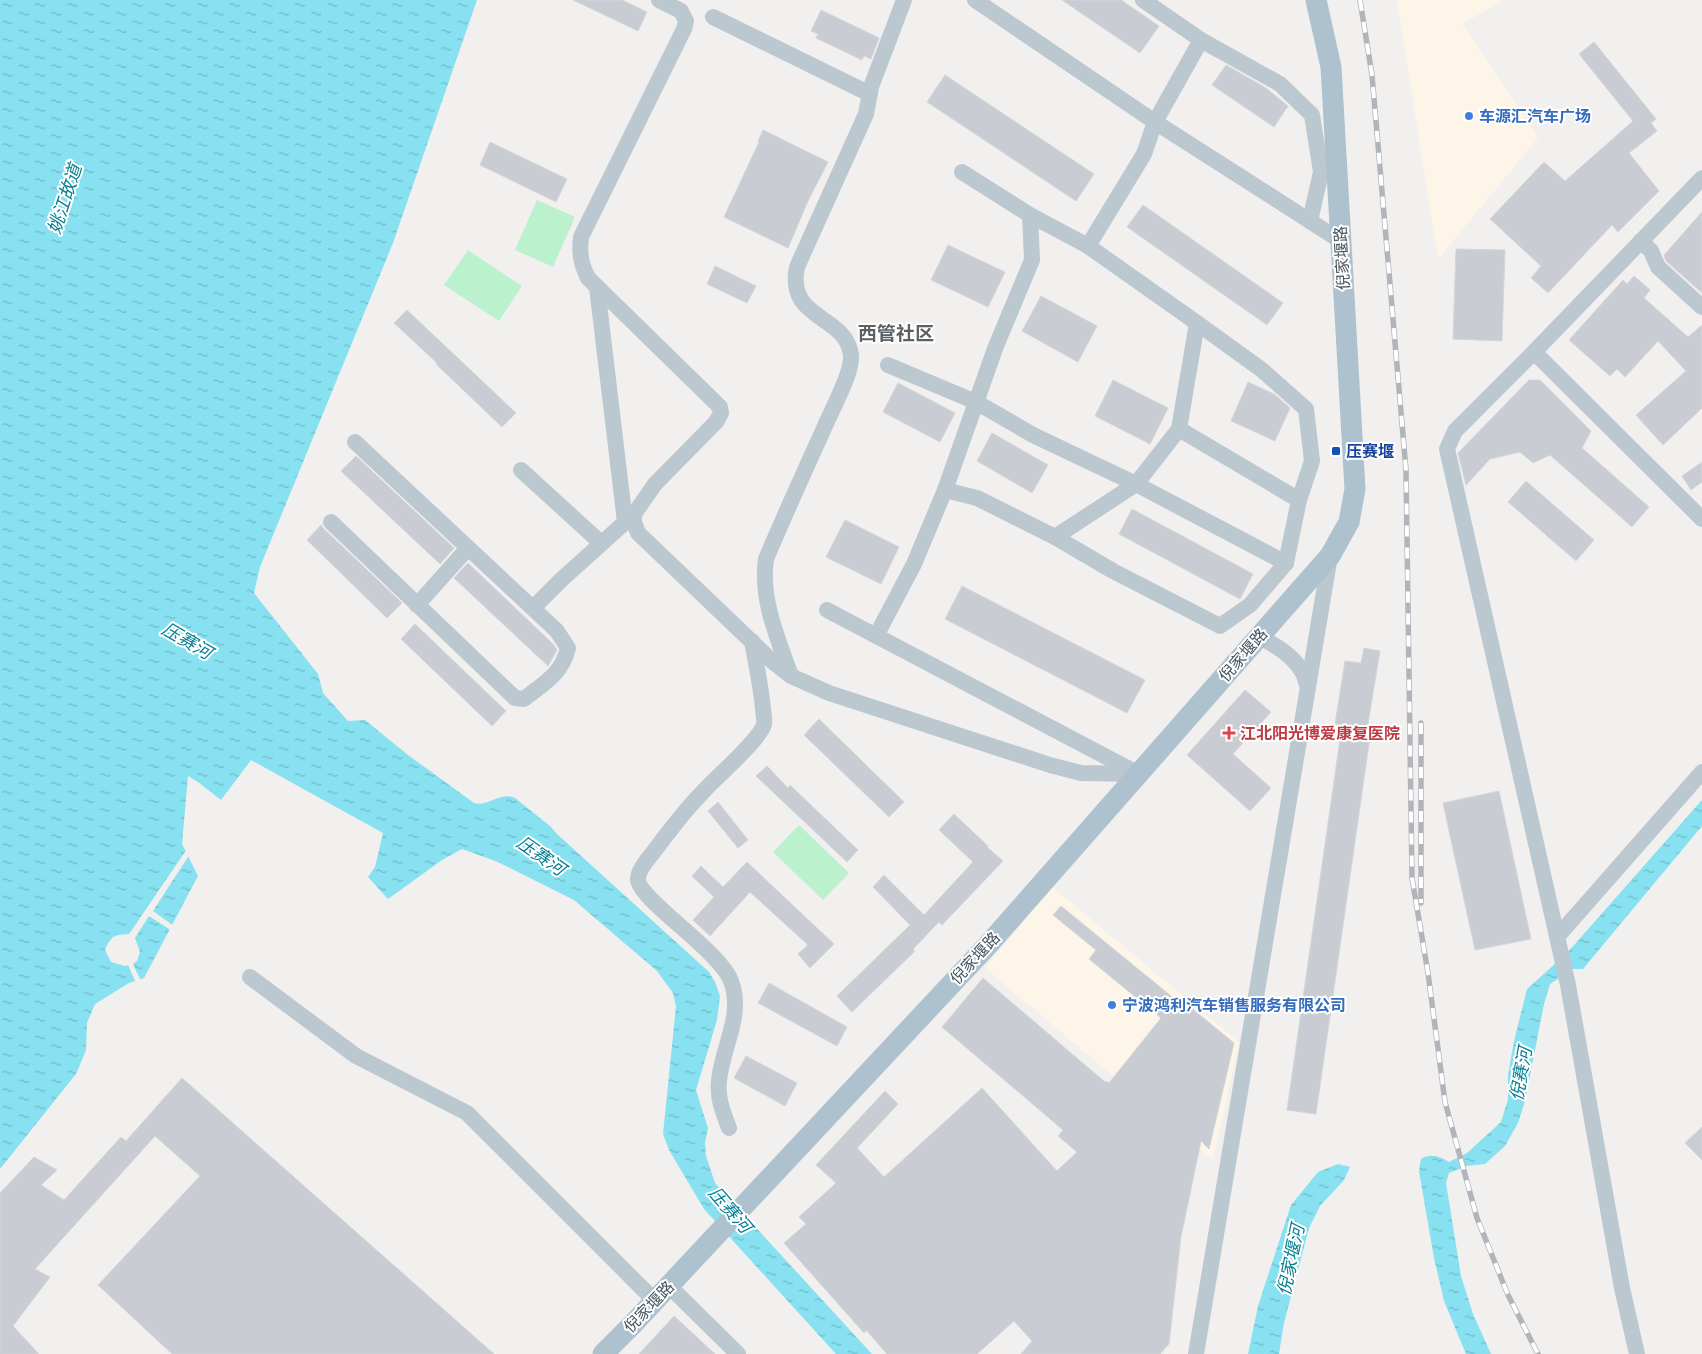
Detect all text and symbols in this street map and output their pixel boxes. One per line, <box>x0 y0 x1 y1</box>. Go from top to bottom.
place label: 车源汇汽车广场 <box>1479 107 1591 126</box>
marker: 车源汇汽车广场 <box>1463 110 1475 122</box>
water label: 姚江故道 <box>43 159 88 237</box>
street label: 倪家堰路 <box>1331 226 1353 290</box>
district label: 西管社区 <box>858 322 934 345</box>
place label: 压赛堰 <box>1346 442 1394 461</box>
marker: 压赛堰 <box>1330 445 1342 457</box>
water label: 压赛河 <box>158 618 218 666</box>
street label: 倪家堰路 <box>1215 625 1271 685</box>
place label: 江北阳光博爱康复医院 <box>1240 724 1400 743</box>
marker: 江北阳光博爱康复医院 <box>1222 726 1236 740</box>
water label: 压赛河 <box>513 832 572 882</box>
street label: 倪家堰路 <box>946 928 1004 988</box>
place label: 宁波鸿利汽车销售服务有限公司 <box>1122 996 1346 1015</box>
marker: 宁波鸿利汽车销售服务有限公司 <box>1106 999 1118 1011</box>
water label: 倪赛河 <box>1505 1043 1537 1102</box>
water label: 压赛河 <box>704 1182 758 1240</box>
water label: 倪家堰河 <box>1273 1220 1310 1298</box>
street label: 倪家堰路 <box>620 1277 678 1337</box>

